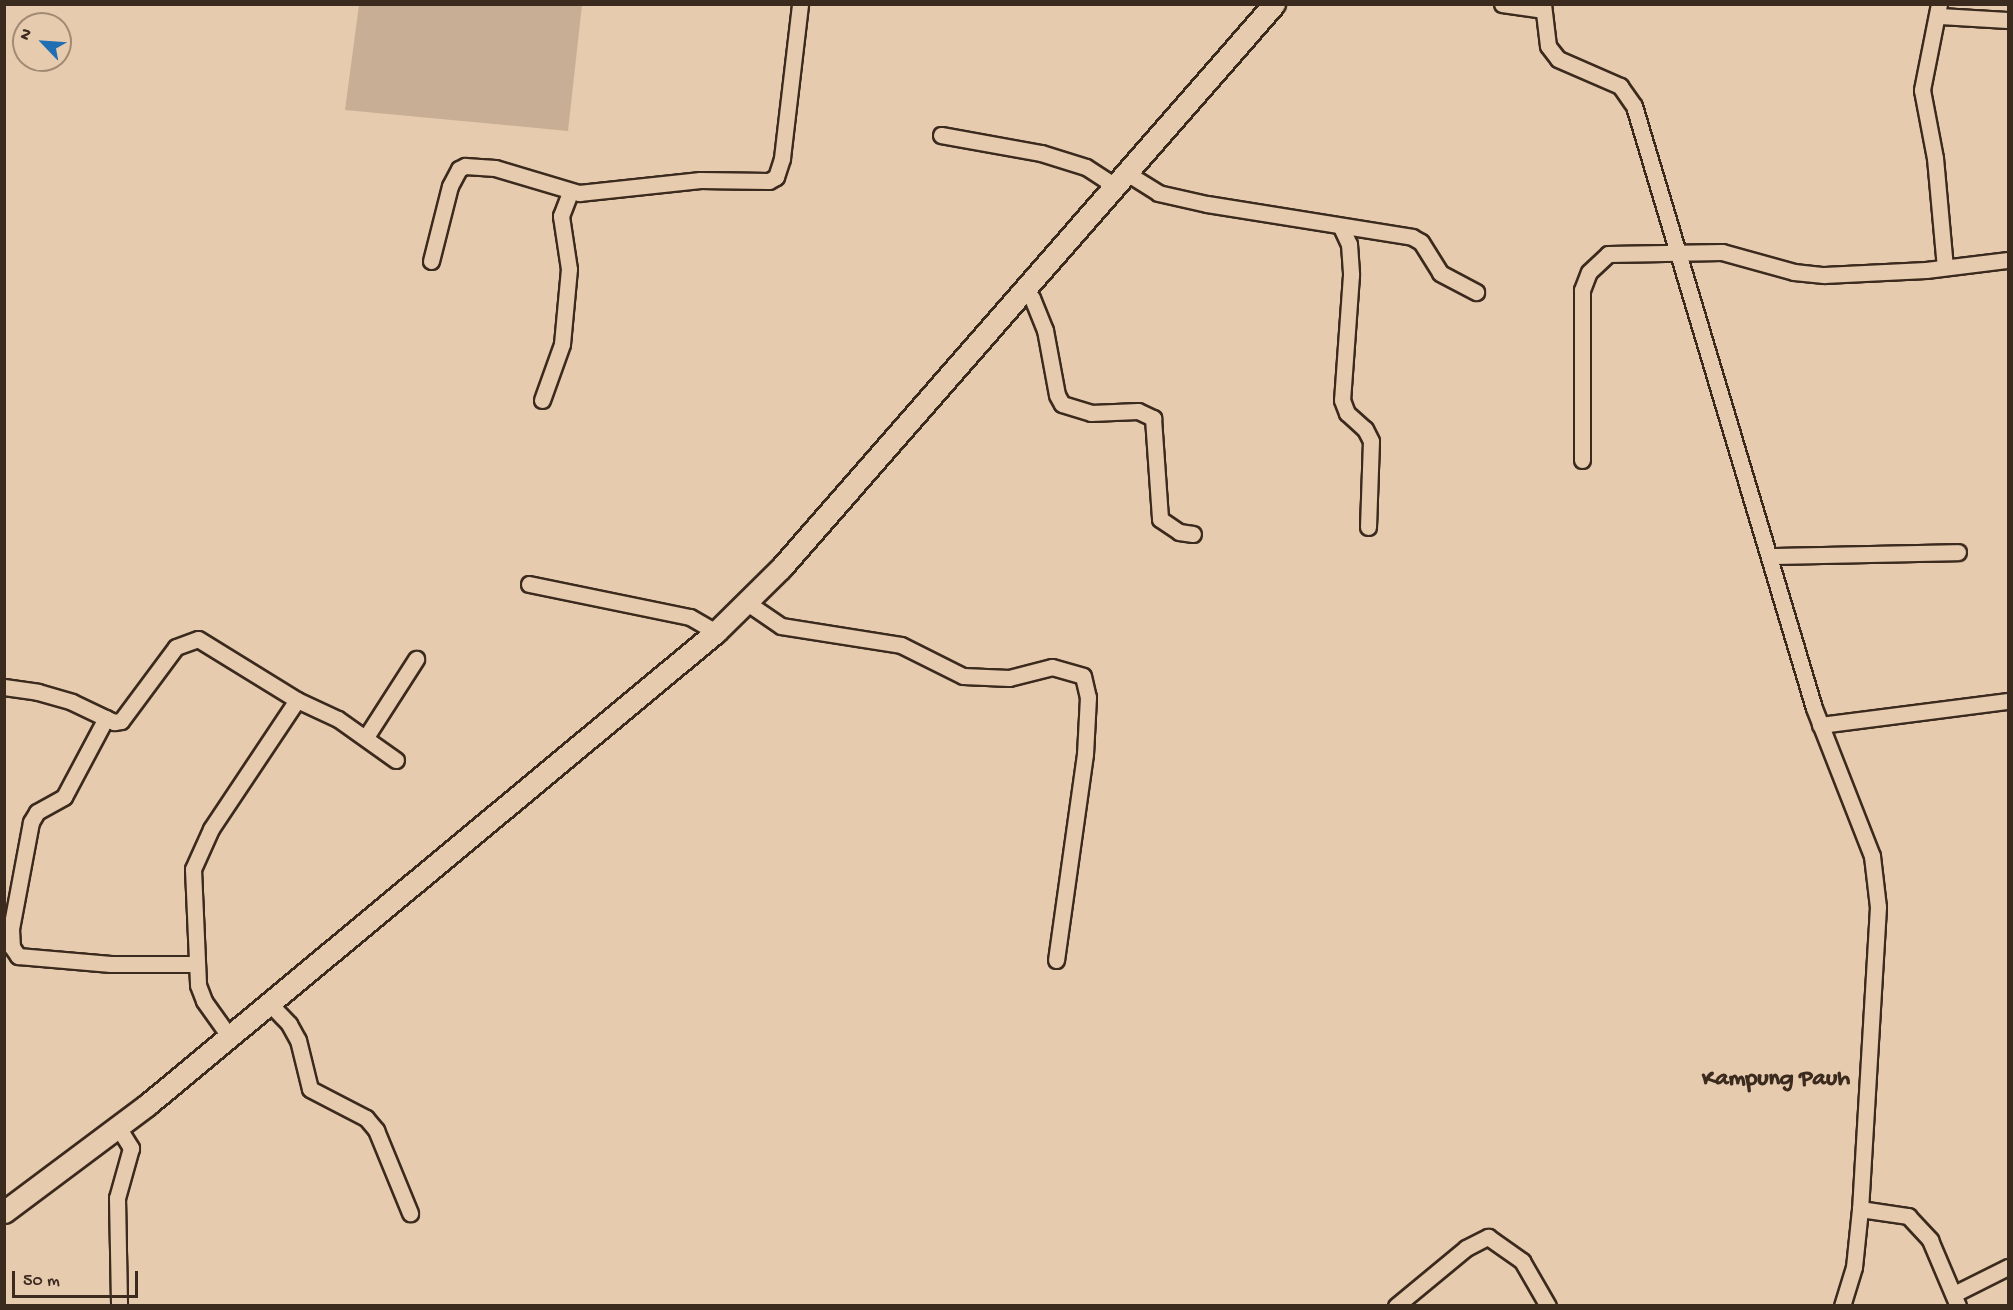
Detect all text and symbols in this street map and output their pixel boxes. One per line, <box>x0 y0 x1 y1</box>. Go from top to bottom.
north arrow <box>12 12 72 72</box>
text: N <box>16 26 38 44</box>
district label: Kampung Pauh <box>1702 1066 1850 1094</box>
scale bar <box>15 1259 141 1297</box>
text: 50 m <box>23 1271 60 1292</box>

